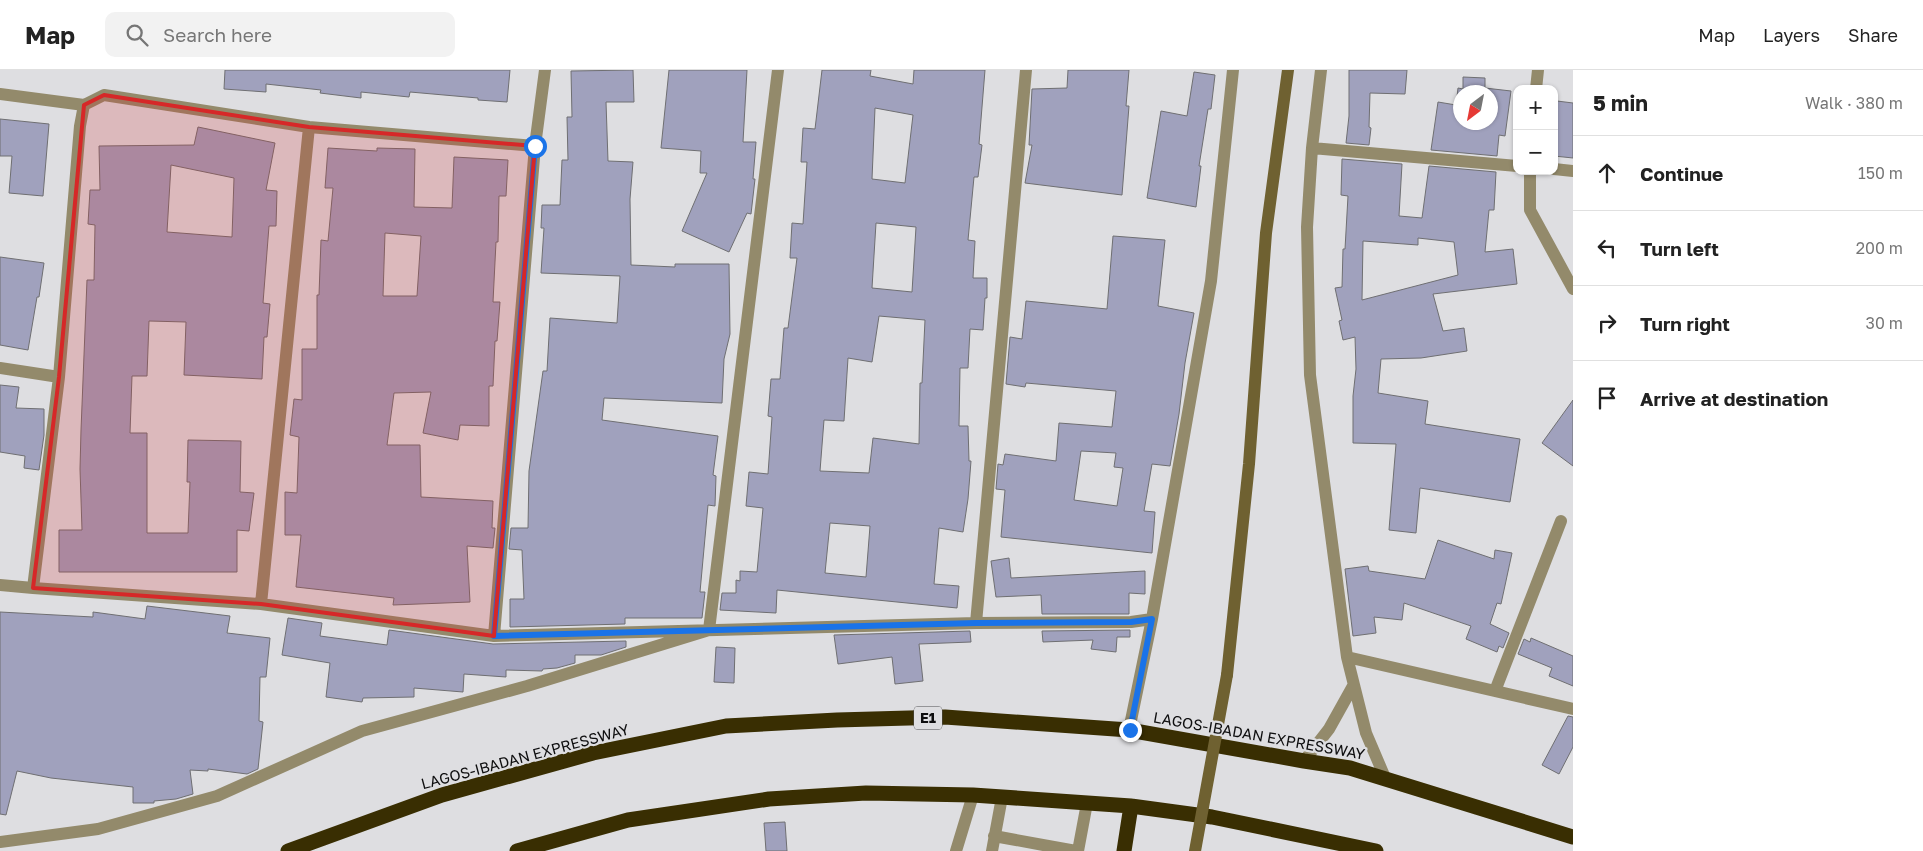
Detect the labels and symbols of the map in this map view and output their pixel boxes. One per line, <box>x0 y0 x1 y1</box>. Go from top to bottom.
north arrow <box>1453 85 1498 130</box>
route start <box>524 135 547 158</box>
road number: E1 <box>914 706 942 730</box>
street label: LAGOS-IBADAN EXPRESSWAY <box>1152 708 1367 763</box>
street label: LAGOS-IBADAN EXPRESSWAY <box>419 719 631 792</box>
route end <box>1119 719 1142 742</box>

